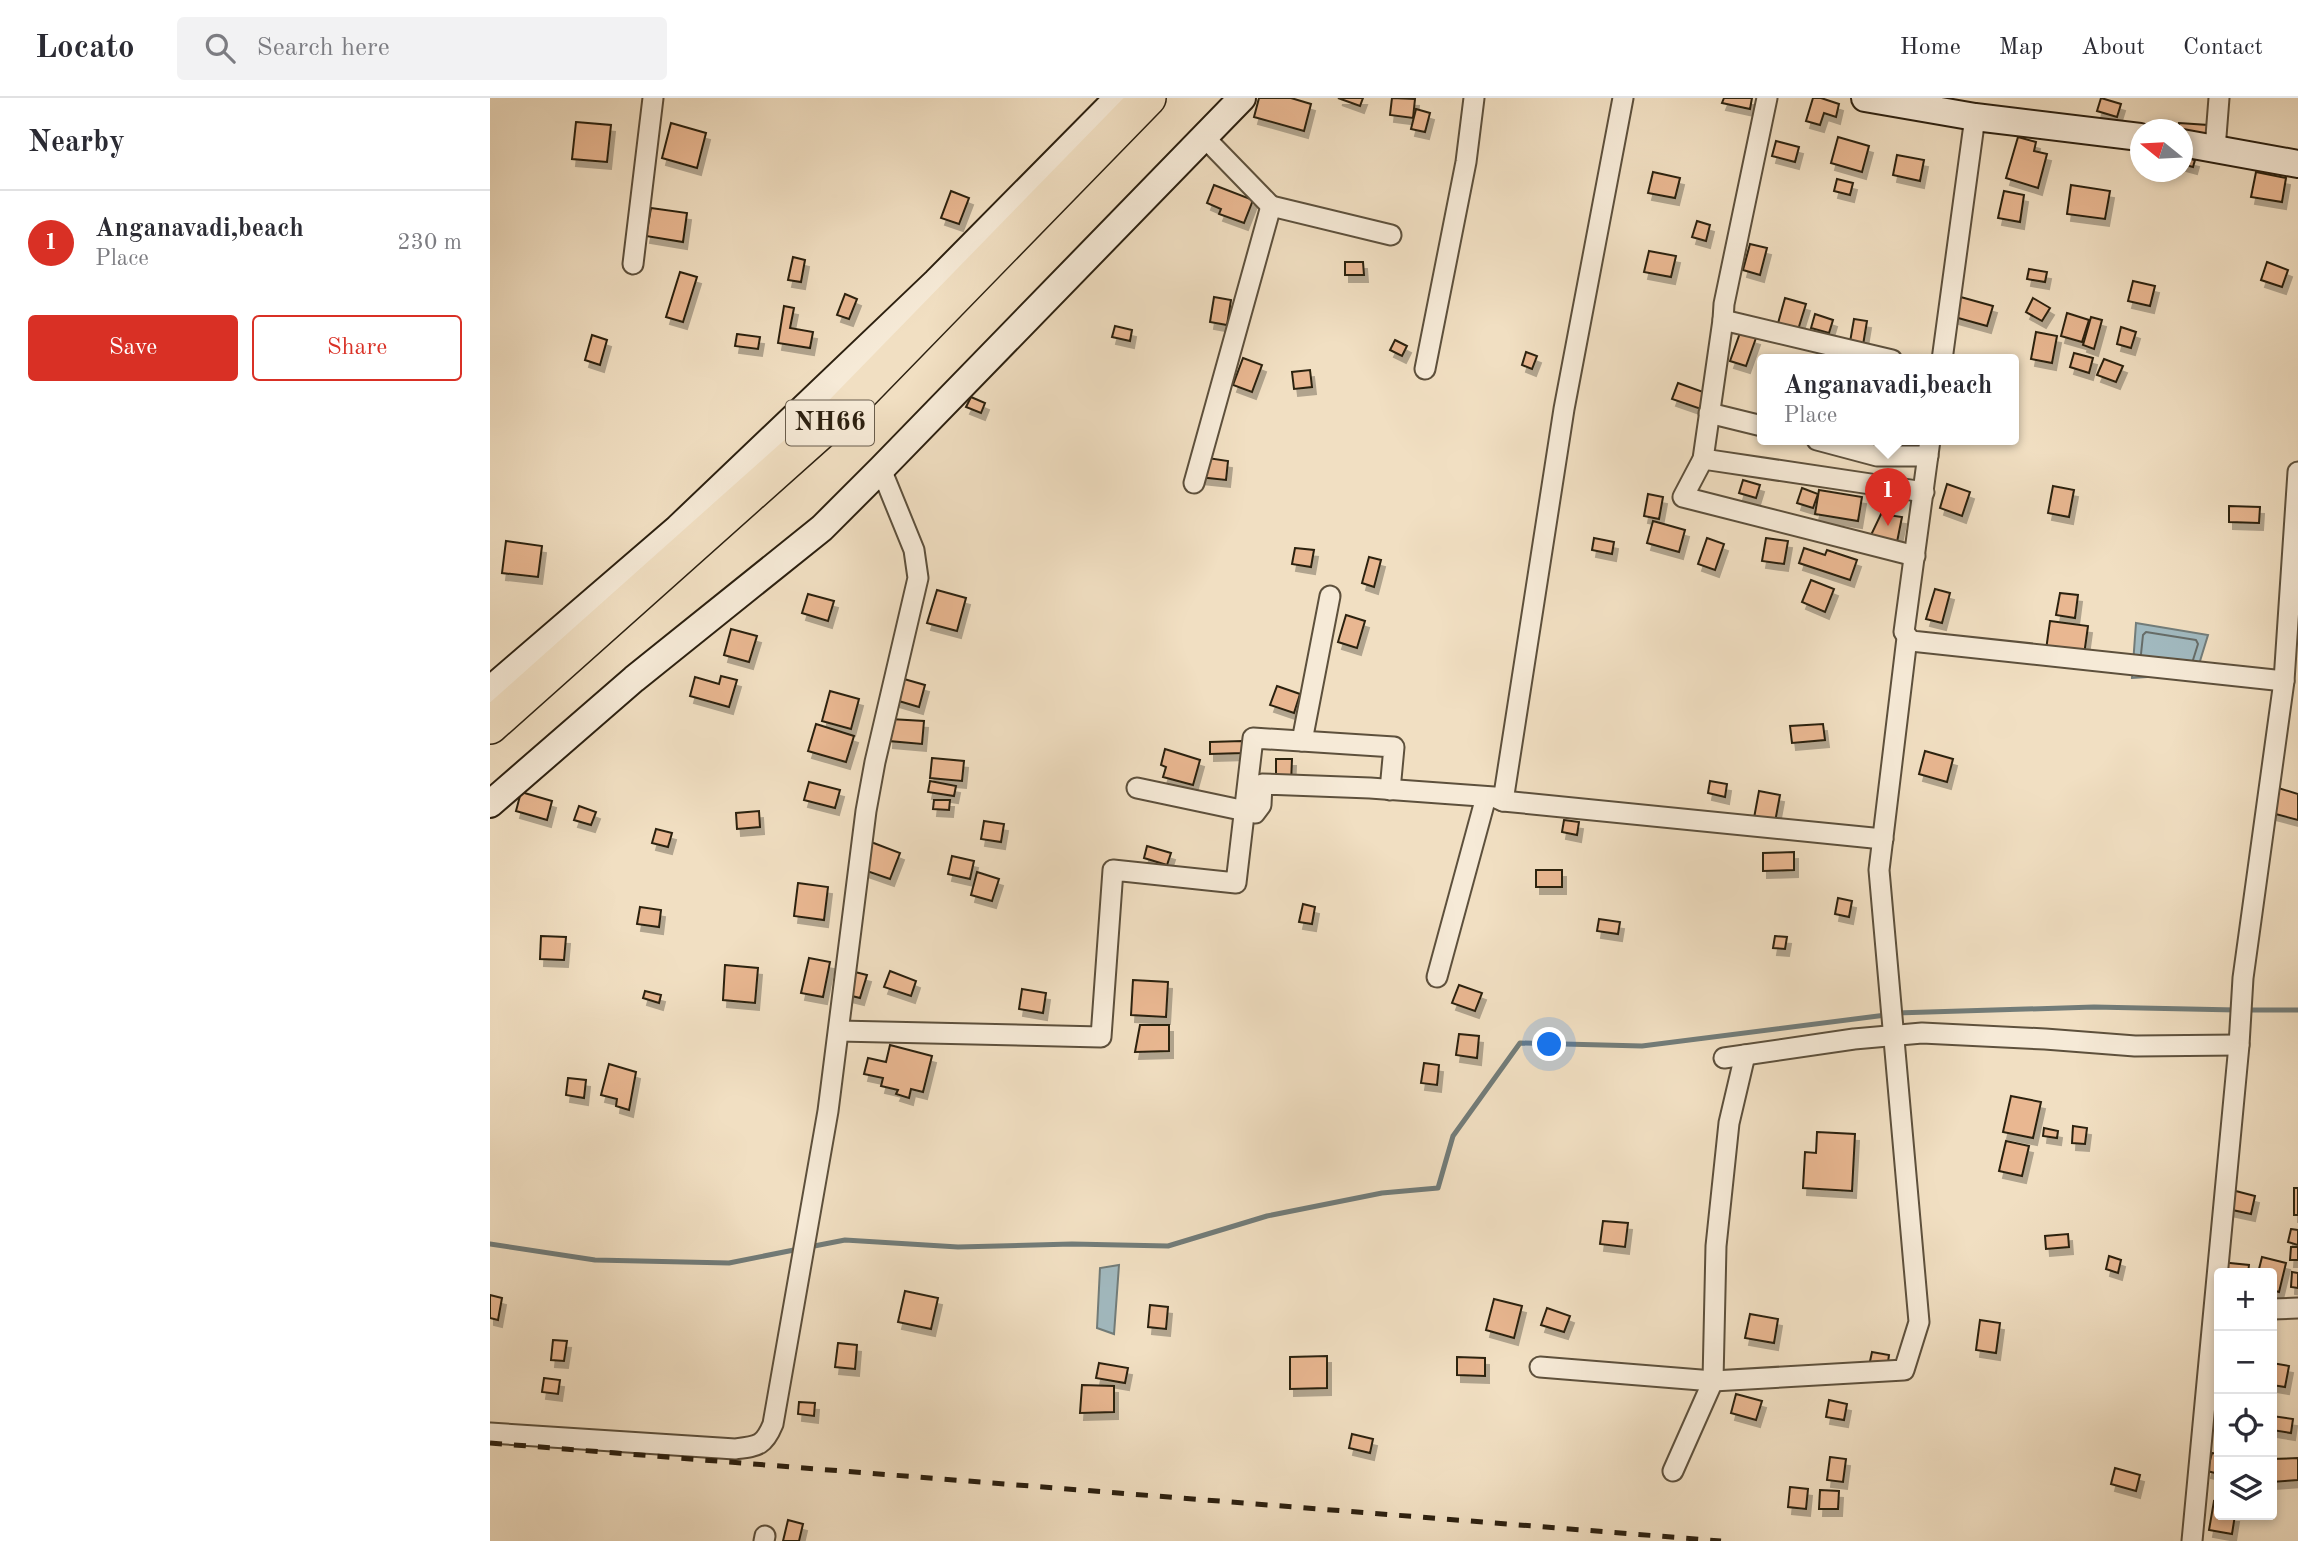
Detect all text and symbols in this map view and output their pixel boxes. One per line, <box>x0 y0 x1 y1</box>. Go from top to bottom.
search box <box>177 17 667 80</box>
icon: search <box>201 29 239 67</box>
text: Locato <box>35 32 135 65</box>
text: Search here <box>257 35 390 61</box>
text: Home <box>1900 36 1961 60</box>
text: Map <box>1999 36 2043 60</box>
text: About <box>2081 36 2145 60</box>
text: Contact <box>2183 36 2263 60</box>
north arrow <box>2130 119 2193 182</box>
text: Nearby <box>28 128 125 158</box>
text: Anganavadi,beach <box>95 216 304 242</box>
text: 1 <box>44 231 58 254</box>
text: 230 m <box>397 231 462 254</box>
text: Place <box>95 247 149 270</box>
button: Save <box>28 315 238 381</box>
button: Share <box>252 315 462 381</box>
popup <box>1757 354 2019 445</box>
text: Anganavadi,beach <box>1784 373 1992 399</box>
road number: NH66 <box>786 400 874 446</box>
text: Place <box>1784 404 1837 427</box>
pin: 1 <box>1865 468 1911 526</box>
your location <box>1532 1027 1566 1061</box>
map controls <box>2214 1268 2277 1520</box>
button: + <box>2214 1268 2277 1331</box>
button: − <box>2214 1331 2277 1394</box>
button: locate <box>2214 1394 2277 1457</box>
button: layers <box>2214 1457 2277 1520</box>

